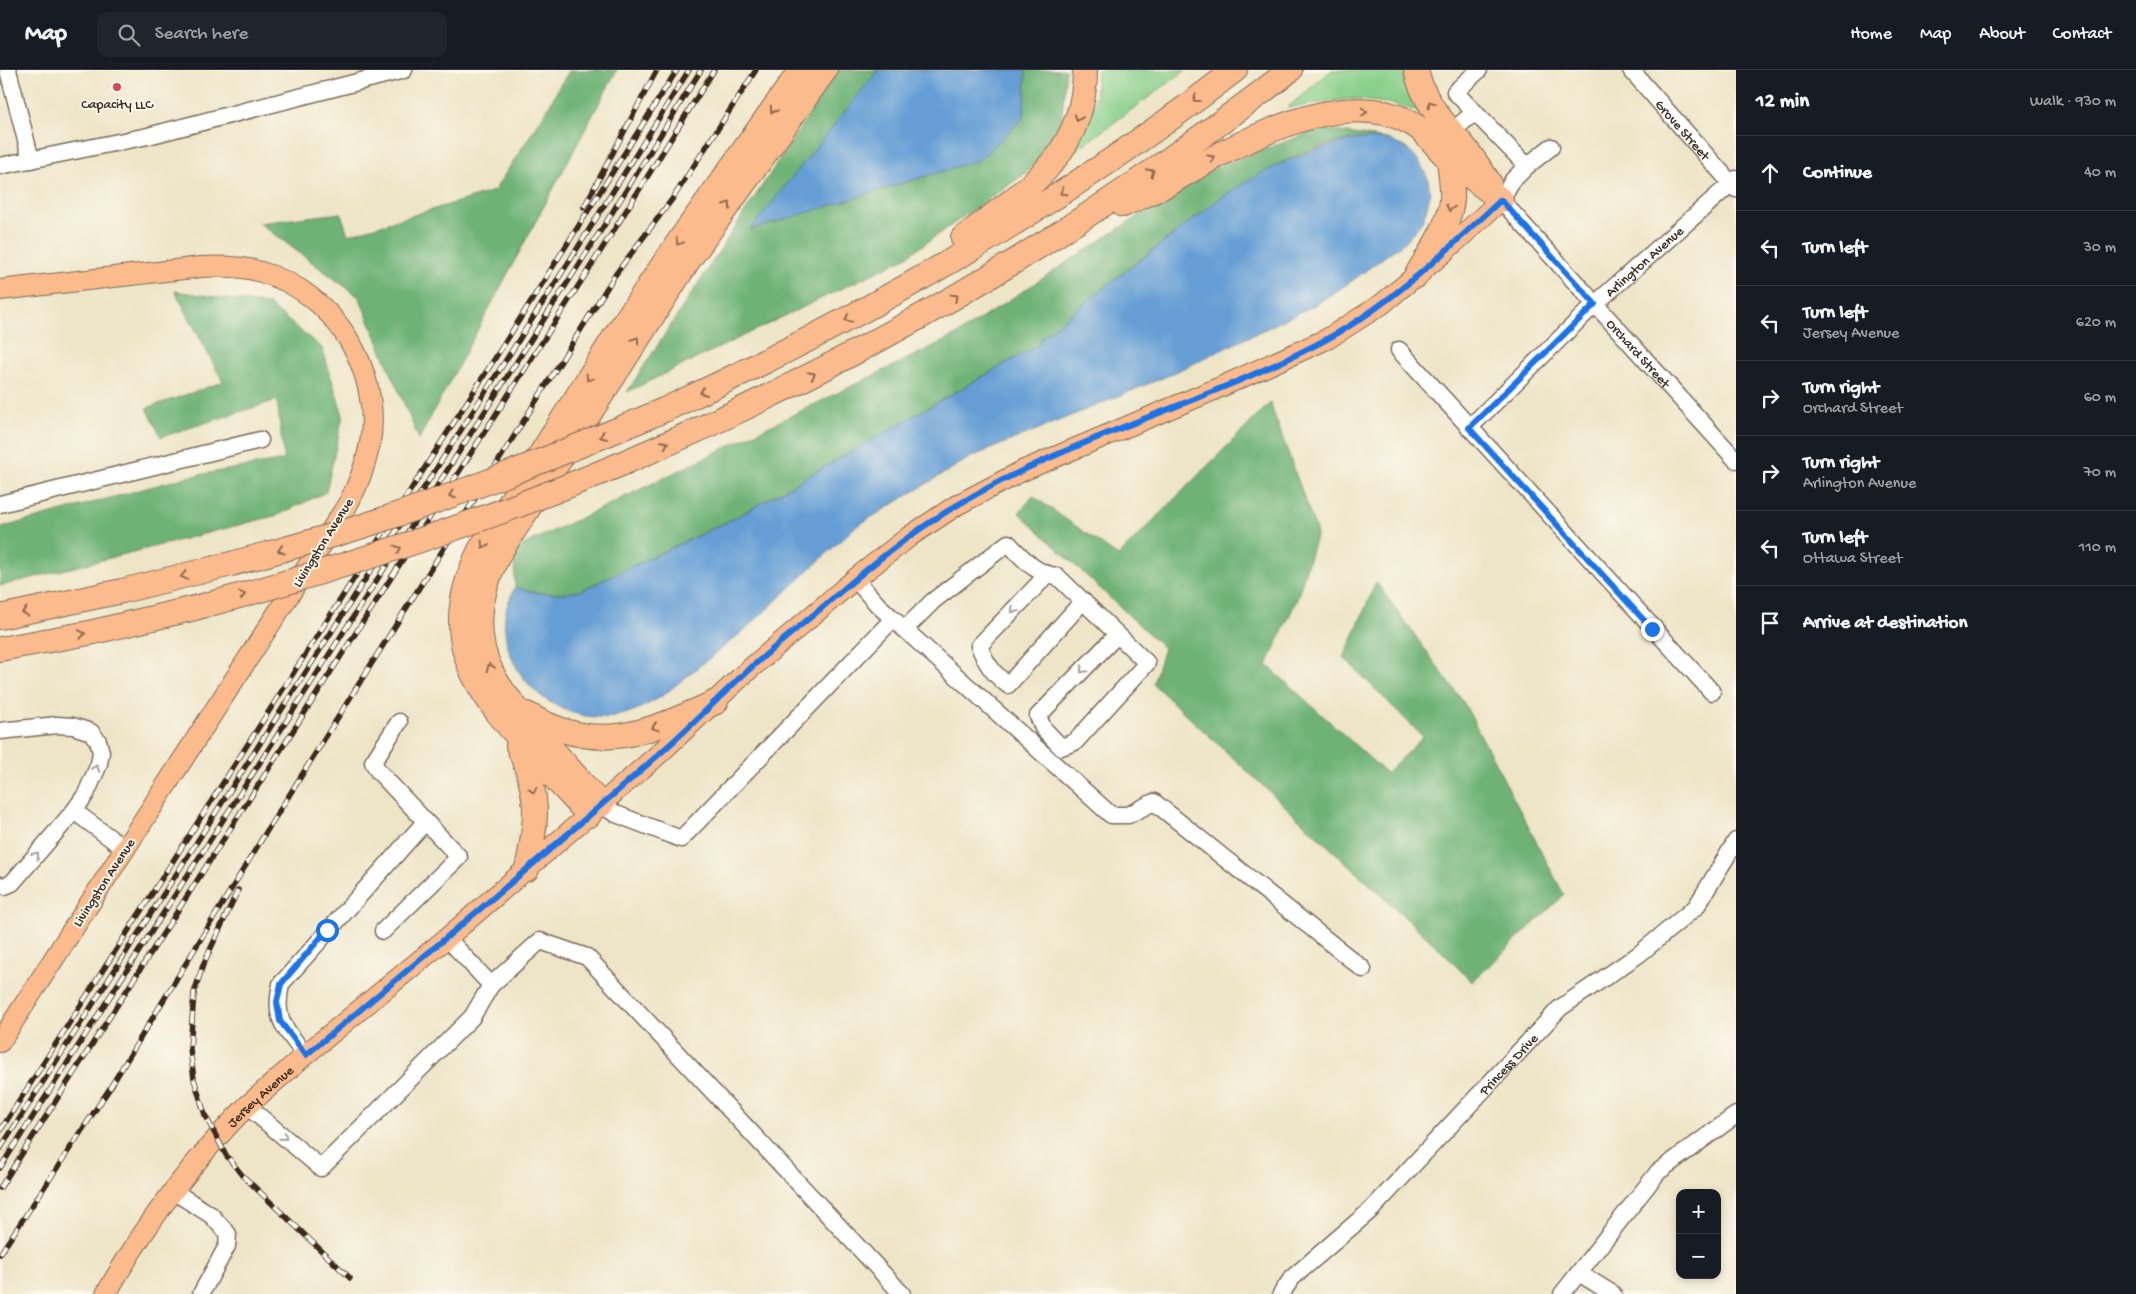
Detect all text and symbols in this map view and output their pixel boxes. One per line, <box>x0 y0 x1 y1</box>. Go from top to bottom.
search box <box>97 12 447 57</box>
text: Map <box>25 20 67 49</box>
icon: search <box>115 21 143 49</box>
text: Search here <box>155 23 248 46</box>
text: Home <box>1850 24 1892 45</box>
text: Map <box>1920 24 1951 45</box>
text: About <box>1979 24 2025 45</box>
text: Contact <box>2053 24 2111 45</box>
marker: Capacity LLC <box>111 81 123 93</box>
text: 12 min <box>1756 90 1809 115</box>
one-way arrow <box>1192 93 1202 102</box>
text: Walk · 930 m <box>2030 93 2116 112</box>
place label: Capacity LLC <box>81 97 154 114</box>
street label: Grove Street <box>1650 97 1713 166</box>
one-way arrow <box>1427 101 1437 110</box>
one-way arrow <box>770 104 779 114</box>
one-way arrow <box>1361 106 1369 117</box>
one-way arrow <box>1074 113 1084 122</box>
one-way arrow <box>1206 154 1215 164</box>
icon: ahead <box>1756 159 1784 187</box>
text: Continue <box>1803 162 1872 185</box>
text: 40 m <box>2084 164 2116 183</box>
one-way arrow <box>1145 169 1155 178</box>
one-way arrow <box>1059 186 1068 195</box>
one-way arrow <box>722 201 731 211</box>
one-way arrow <box>1445 203 1456 212</box>
street label: Arlington Avenue <box>1603 223 1689 302</box>
icon: left <box>1756 234 1784 262</box>
one-way arrow <box>676 236 685 246</box>
text: Turn left <box>1803 237 1867 260</box>
text: 30 m <box>2083 239 2116 258</box>
one-way arrow <box>949 293 958 303</box>
text: Turn left <box>1803 302 1867 325</box>
icon: left <box>1756 309 1784 337</box>
one-way arrow <box>844 313 853 323</box>
text: 620 m <box>2076 314 2116 333</box>
street label: Orchard Street <box>1602 316 1674 393</box>
text: Jersey Avenue <box>1803 325 1899 344</box>
one-way arrow <box>630 336 639 345</box>
one-way arrow <box>807 371 816 381</box>
one-way arrow <box>586 372 595 381</box>
text: Turn right <box>1803 377 1879 400</box>
icon: right <box>1756 384 1784 412</box>
one-way arrow <box>699 386 708 396</box>
text: 60 m <box>2084 389 2116 408</box>
text: Orchard Street <box>1803 400 1903 419</box>
one-way arrow <box>599 430 608 441</box>
one-way arrow <box>660 440 669 451</box>
text: Turn right <box>1803 452 1879 475</box>
icon: right <box>1756 459 1784 487</box>
text: 70 m <box>2083 464 2116 483</box>
text: Arlington Avenue <box>1803 475 1916 494</box>
one-way arrow <box>448 489 457 499</box>
street label: Livingston Avenue <box>290 495 359 591</box>
text: Turn left <box>1803 527 1867 550</box>
icon: left <box>1756 534 1784 562</box>
one-way arrow <box>480 539 490 548</box>
text: 110 m <box>2079 539 2116 558</box>
one-way arrow <box>276 544 285 555</box>
one-way arrow <box>393 545 401 555</box>
text: Ottawa Street <box>1803 550 1902 569</box>
one-way arrow <box>180 571 188 581</box>
one-way arrow <box>238 591 246 601</box>
one-way arrow <box>1011 604 1020 613</box>
one-way arrow <box>21 606 30 617</box>
icon: arrive <box>1756 609 1784 637</box>
text: Arrive at destination <box>1803 612 1967 635</box>
route end <box>1641 618 1664 641</box>
one-way arrow <box>78 629 87 640</box>
one-way arrow <box>485 663 496 672</box>
one-way arrow <box>1080 664 1089 673</box>
one-way arrow <box>651 722 660 732</box>
one-way arrow <box>90 764 101 773</box>
one-way arrow <box>527 786 538 795</box>
street label: Livingston Avenue <box>70 835 140 931</box>
one-way arrow <box>30 852 39 861</box>
route start <box>316 919 339 942</box>
street label: Princess Drive <box>1476 1030 1543 1101</box>
street label: Jersey Avenue <box>225 1062 299 1132</box>
one-way arrow <box>279 1131 288 1140</box>
map controls <box>1676 1189 1721 1279</box>
button: + <box>1676 1189 1721 1234</box>
button: − <box>1676 1234 1721 1279</box>

